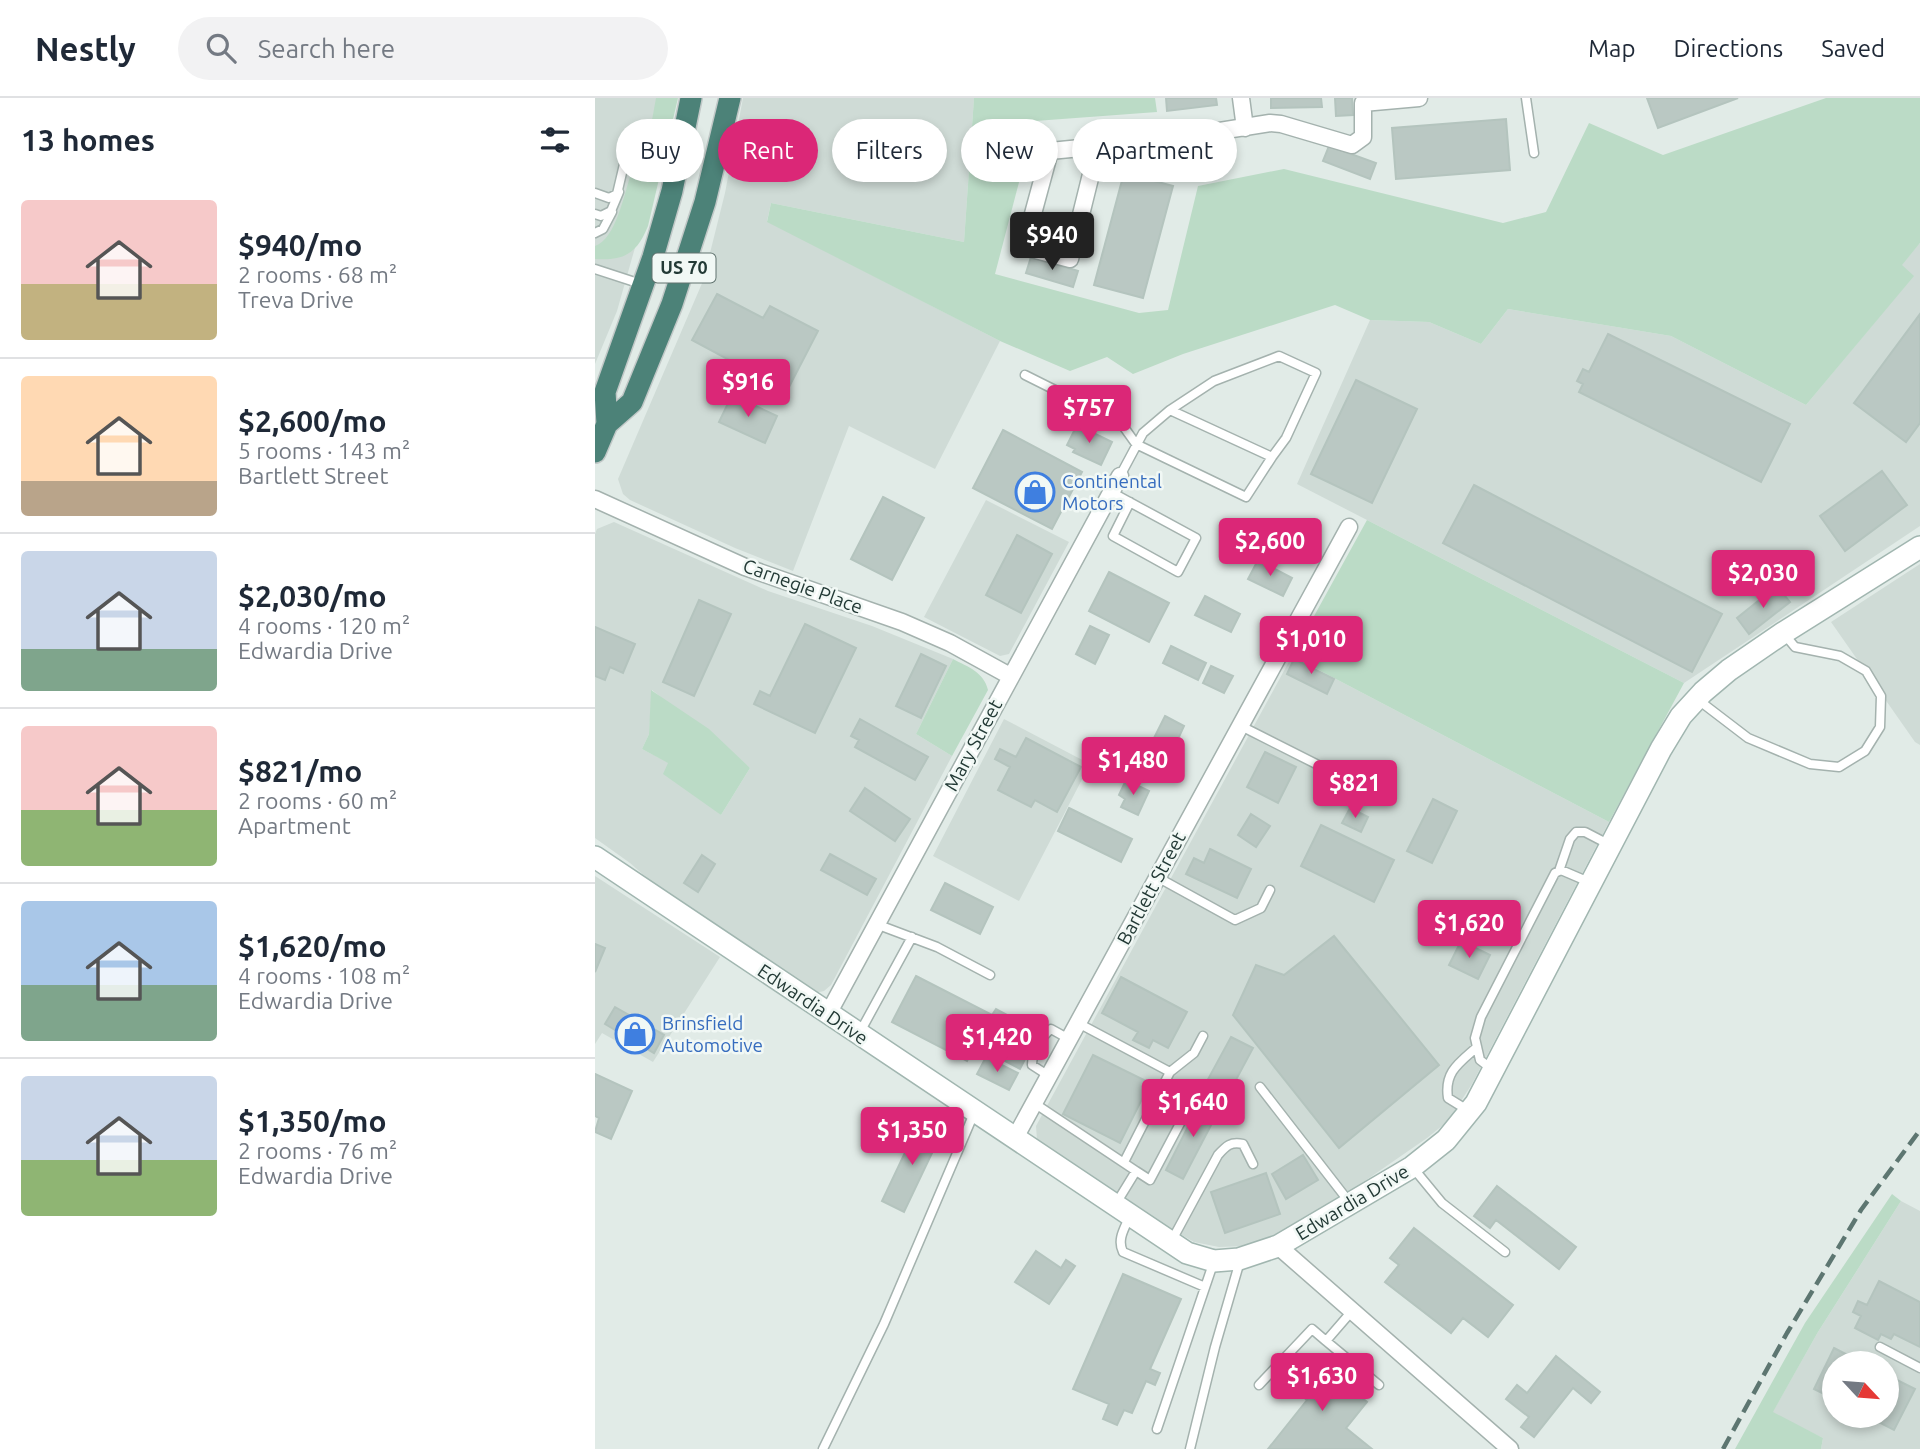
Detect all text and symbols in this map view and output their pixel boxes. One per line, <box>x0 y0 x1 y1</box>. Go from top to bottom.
search box <box>178 17 668 80</box>
icon: search <box>202 29 240 67</box>
text: Nestly <box>35 30 136 67</box>
text: Search here <box>258 34 395 63</box>
text: Map <box>1588 35 1635 62</box>
text: Directions <box>1673 35 1783 62</box>
text: Saved <box>1821 35 1885 62</box>
chip: Buy <box>616 119 704 182</box>
chip: Rent <box>718 119 818 182</box>
chip: Filters <box>832 119 947 182</box>
chip: New <box>961 119 1058 182</box>
chip: Apartment <box>1072 119 1237 182</box>
icon: filters <box>536 121 574 159</box>
text: 13 homes <box>21 123 155 157</box>
pin: $940 <box>1011 212 1093 272</box>
text: $940 <box>1026 222 1078 247</box>
icon: home <box>77 228 161 312</box>
text: $940/mo <box>238 228 362 262</box>
road number: US 70 <box>652 253 715 282</box>
text: 2 rooms · 68 m² <box>238 262 397 287</box>
text: Treva Drive <box>238 287 354 312</box>
pin: $916 <box>707 360 789 419</box>
text: $916 <box>722 369 774 394</box>
pin: $757 <box>1048 386 1130 445</box>
text: $757 <box>1063 395 1115 420</box>
icon: home <box>77 404 161 488</box>
text: $2,600/mo <box>238 404 387 438</box>
text: 5 rooms · 143 m² <box>238 438 410 463</box>
text: Bartlett Street <box>238 463 388 488</box>
place label: Continental Motors <box>1062 470 1162 514</box>
shop icon: Continental Motors <box>1014 471 1056 513</box>
pin: $2,600 <box>1213 518 1327 578</box>
text: $2,600 <box>1235 528 1305 553</box>
pin: $2,030 <box>1706 550 1820 610</box>
street label: Carnegie Place <box>740 554 866 618</box>
text: $2,030 <box>1728 560 1798 585</box>
icon: home <box>77 579 161 663</box>
text: $2,030/mo <box>238 579 387 613</box>
text: 4 rooms · 120 m² <box>238 613 410 638</box>
pin: $1,010 <box>1254 616 1368 676</box>
text: $1,010 <box>1276 626 1346 651</box>
text: Edwardia Drive <box>238 638 393 663</box>
street label: Mary Street <box>940 695 1007 795</box>
pin: $1,480 <box>1076 738 1190 797</box>
text: $1,480 <box>1098 747 1168 772</box>
icon: home <box>77 754 161 838</box>
text: $821/mo <box>238 754 362 788</box>
pin: $821 <box>1314 760 1396 820</box>
text: $821 <box>1329 770 1381 795</box>
text: 2 rooms · 60 m² <box>238 788 397 813</box>
text: Apartment <box>238 813 351 838</box>
street label: Bartlett Street <box>1112 827 1190 948</box>
pin: $1,620 <box>1412 900 1526 960</box>
text: $1,620 <box>1434 910 1504 935</box>
icon: home <box>77 929 161 1013</box>
text: $1,620/mo <box>238 929 387 963</box>
street label: Edwardia Drive <box>754 959 872 1049</box>
text: 4 rooms · 108 m² <box>238 963 410 988</box>
text: Edwardia Drive <box>238 988 393 1013</box>
place label: Brinsfield Automotive <box>662 1012 763 1056</box>
shop icon: Brinsfield Automotive <box>614 1013 656 1055</box>
pin: $1,420 <box>940 1014 1054 1074</box>
text: $1,420 <box>962 1024 1032 1049</box>
pin: $1,640 <box>1136 1080 1250 1139</box>
text: $1,640 <box>1158 1089 1228 1114</box>
icon: home <box>77 1104 161 1188</box>
text: $1,350/mo <box>238 1104 387 1138</box>
pin: $1,350 <box>855 1108 969 1167</box>
text: $1,350 <box>877 1117 947 1142</box>
text: 2 rooms · 76 m² <box>238 1138 397 1163</box>
street label: Edwardia Drive <box>1291 1160 1413 1244</box>
text: Edwardia Drive <box>238 1163 393 1188</box>
north arrow <box>1822 1351 1899 1428</box>
map controls <box>1822 1351 1899 1428</box>
pin: $1,630 <box>1265 1354 1379 1413</box>
text: $1,630 <box>1287 1363 1357 1388</box>

